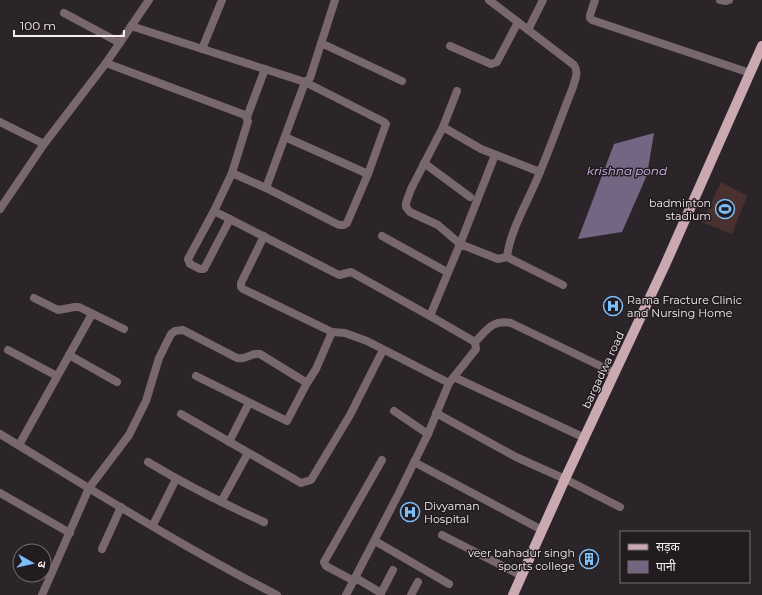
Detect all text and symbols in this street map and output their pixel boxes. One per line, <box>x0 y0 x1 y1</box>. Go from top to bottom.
scale bar <box>14 12 124 38</box>
text: 100 m <box>20 18 56 33</box>
water label: krishna pond <box>587 163 668 178</box>
place label: badminton stadium <box>649 196 711 223</box>
sports icon: badminton stadium <box>714 198 736 220</box>
place label: Rama Fracture Clinic and Nursing Home <box>627 293 742 320</box>
hospital icon: Rama Fracture Clinic and Nursing Home <box>602 295 624 317</box>
street label: bargadwa road <box>579 329 627 411</box>
place label: Divyaman Hospital <box>424 499 480 526</box>
hospital icon: Divyaman Hospital <box>399 501 421 523</box>
legend <box>620 531 750 583</box>
text: सड़क <box>656 539 681 554</box>
north arrow <box>12 543 52 583</box>
place label: veer bahadur singh sports college <box>468 546 575 573</box>
building icon: veer bahadur singh sports college <box>578 548 600 570</box>
text: पानी <box>656 559 677 574</box>
text: उ <box>34 560 49 569</box>

